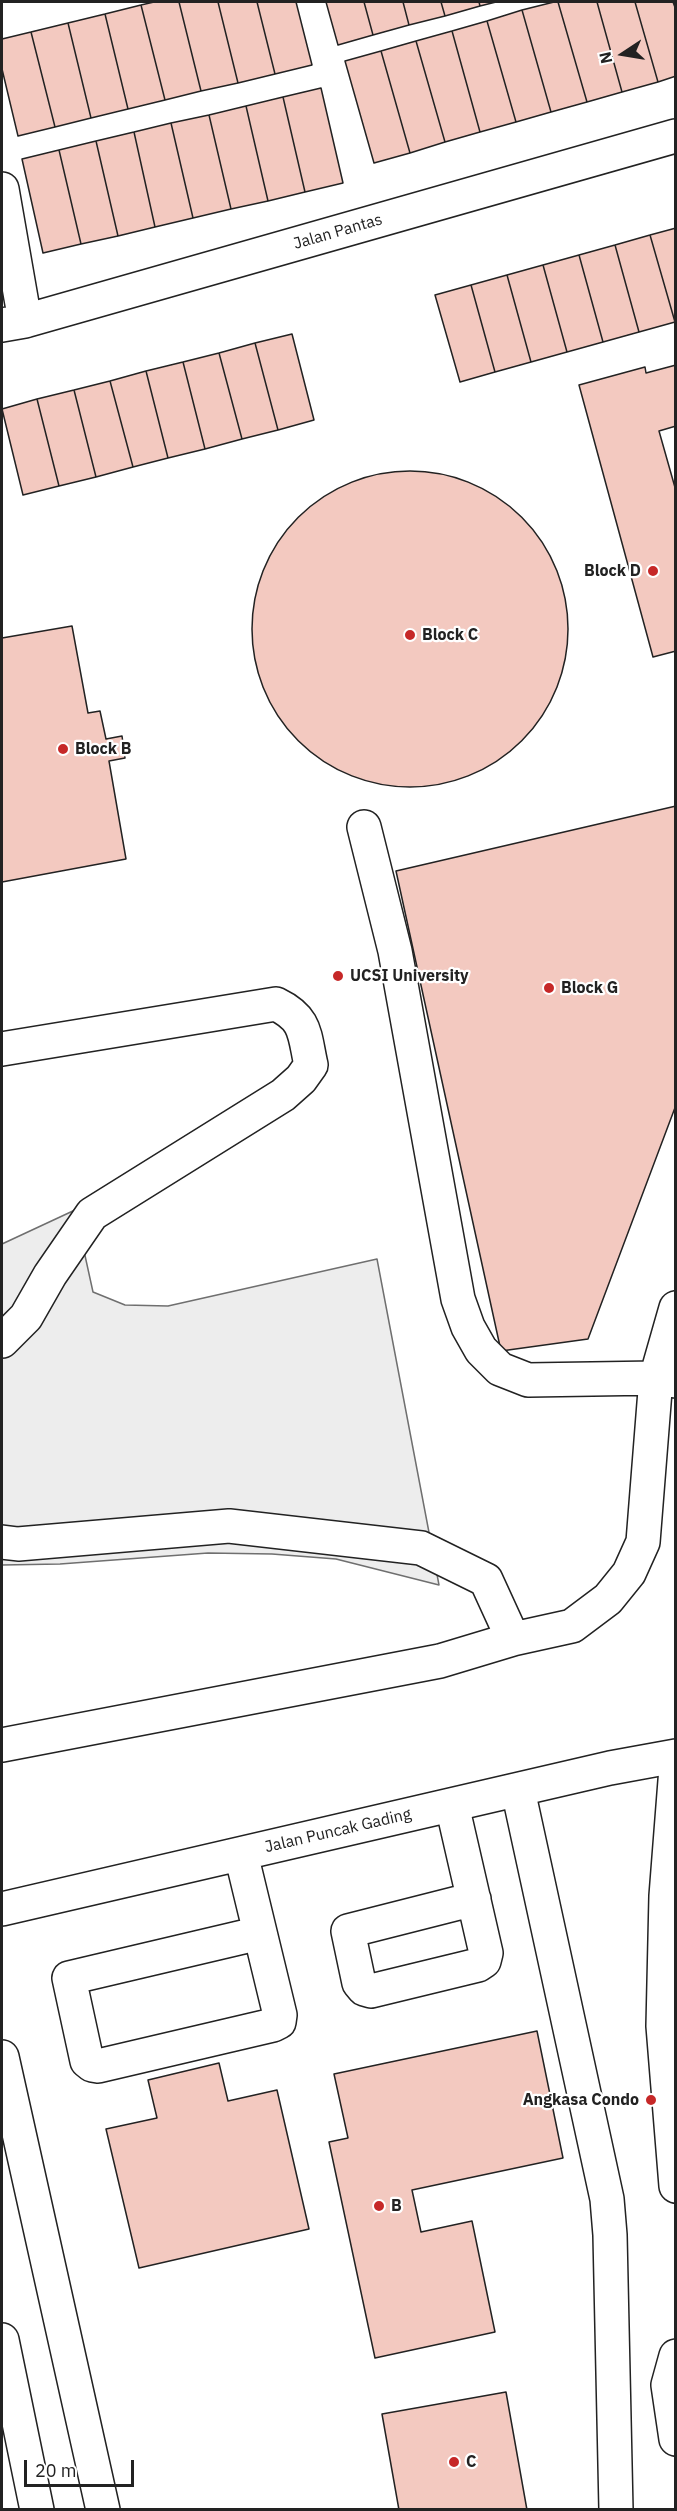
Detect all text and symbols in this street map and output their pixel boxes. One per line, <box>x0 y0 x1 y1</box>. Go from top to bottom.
north arrow <box>593 24 653 84</box>
text: N <box>594 50 616 65</box>
street label: Jalan Pantas <box>291 210 385 254</box>
place label: Block D <box>584 561 641 581</box>
marker: Block D <box>646 564 660 578</box>
place label: Block C <box>422 625 478 645</box>
marker: Block C <box>403 628 417 642</box>
place label: Block B <box>75 739 131 759</box>
marker: Block B <box>56 742 70 756</box>
place label: UCSI University <box>350 966 469 986</box>
marker: UCSI University <box>331 969 345 983</box>
place label: Block G <box>561 978 618 998</box>
marker: Block G <box>542 981 556 995</box>
street label: Jalan Puncak Gading <box>263 1805 413 1857</box>
place label: Angkasa Condo <box>523 2090 639 2110</box>
marker: Angkasa Condo <box>644 2093 658 2107</box>
place label: B <box>391 2196 402 2216</box>
marker: B <box>372 2199 386 2213</box>
scale bar <box>27 2448 136 2486</box>
place label: C <box>466 2452 476 2472</box>
marker: C <box>447 2455 461 2469</box>
text: 20 m <box>35 2459 77 2482</box>

